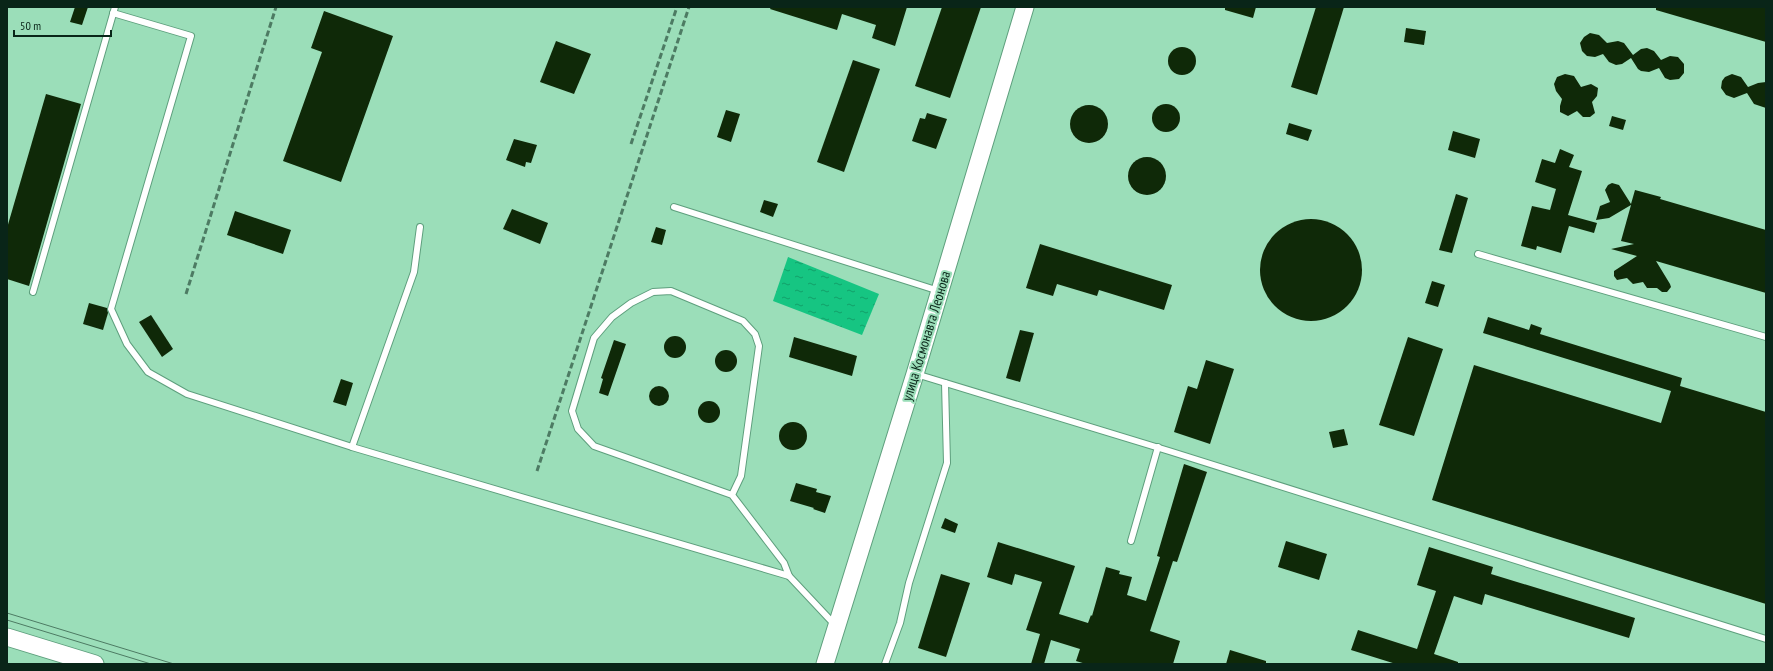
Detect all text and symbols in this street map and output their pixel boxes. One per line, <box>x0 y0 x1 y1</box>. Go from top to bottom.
scale bar <box>14 12 111 38</box>
text: 50 m <box>20 18 41 33</box>
street label: улица Космонавта Леонова <box>898 269 954 403</box>

